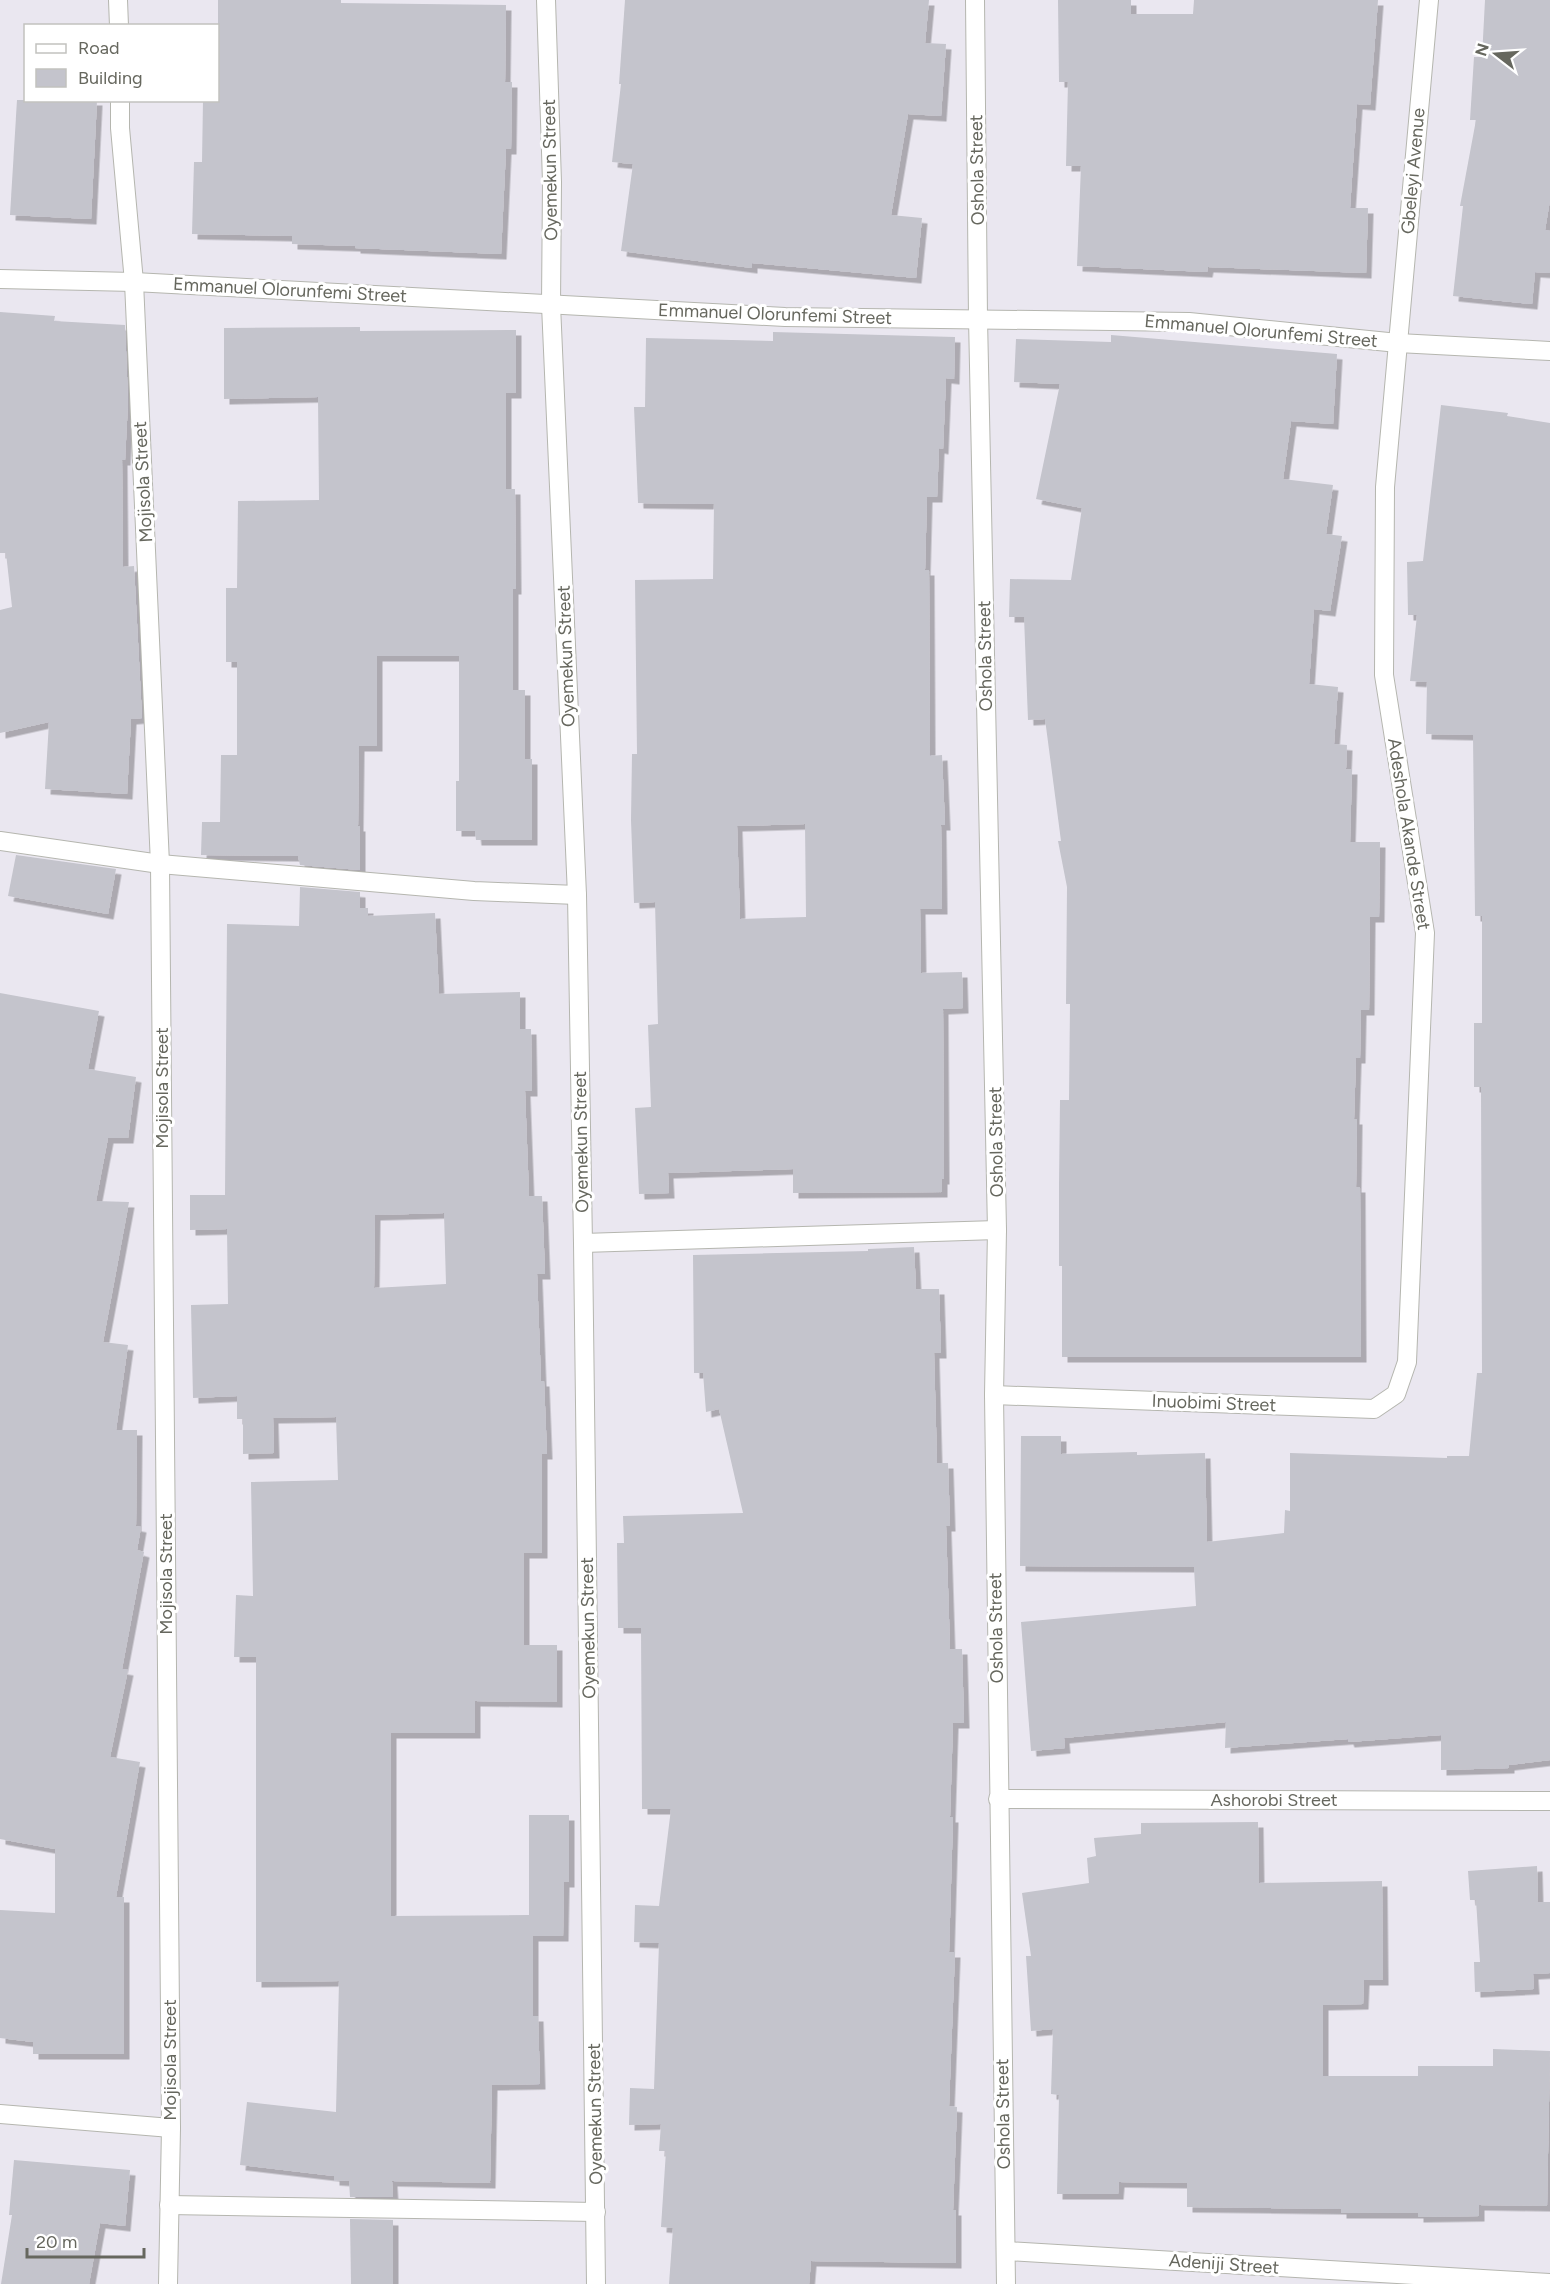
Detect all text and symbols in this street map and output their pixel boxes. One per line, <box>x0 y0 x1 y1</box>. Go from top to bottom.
legend <box>24 24 219 102</box>
north arrow <box>1466 24 1526 84</box>
text: Road <box>78 37 119 59</box>
text: N <box>1471 41 1493 58</box>
text: Building <box>78 67 143 89</box>
street label: Oyemekun Street <box>538 99 562 241</box>
street label: Gbeleyi Avenue <box>1397 107 1429 235</box>
street label: Oshola Street <box>965 114 989 226</box>
street label: Emmanuel Olorunfemi Street <box>173 273 408 307</box>
street label: Emmanuel Olorunfemi Street <box>658 299 893 329</box>
street label: Emmanuel Olorunfemi Street <box>1143 310 1379 352</box>
street label: Mojisola Street <box>129 421 157 543</box>
street label: Oyemekun Street <box>553 585 579 727</box>
street label: Oshola Street <box>973 600 997 712</box>
street label: Adeshola Akande Street <box>1383 736 1435 932</box>
street label: Mojisola Street <box>151 1027 173 1149</box>
street label: Oyemekun Street <box>569 1071 593 1213</box>
street label: Oshola Street <box>984 1086 1008 1198</box>
street label: Inuobimi Street <box>1151 1390 1277 1416</box>
street label: Mojisola Street <box>155 1513 177 1635</box>
street label: Oyemekun Street <box>576 1557 600 1699</box>
street label: Oshola Street <box>984 1572 1008 1684</box>
street label: Ashorobi Street <box>1210 1789 1338 1811</box>
street label: Mojisola Street <box>159 1999 181 2121</box>
street label: Oyemekun Street <box>583 2043 607 2185</box>
street label: Oshola Street <box>991 2058 1015 2170</box>
scale bar <box>27 2221 144 2259</box>
text: 20 m <box>36 2231 77 2253</box>
street label: Adeniji Street <box>1168 2249 1280 2279</box>

